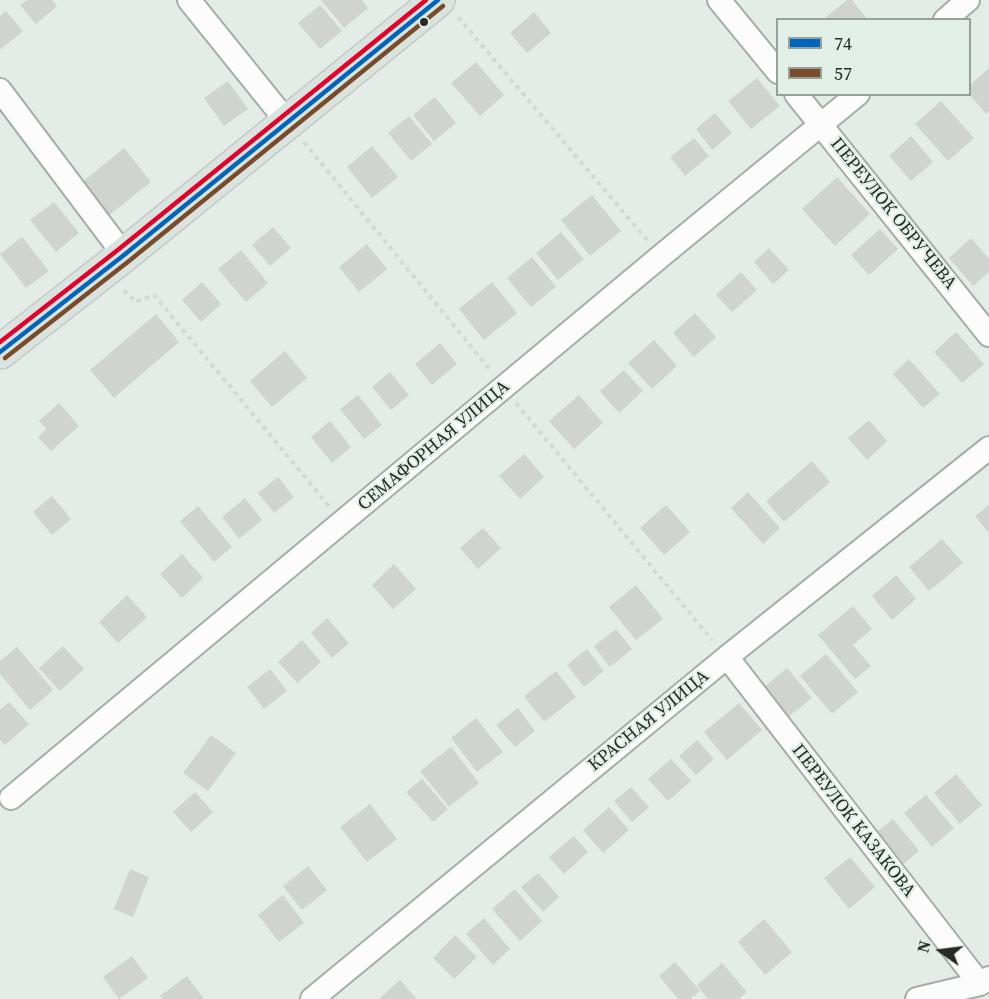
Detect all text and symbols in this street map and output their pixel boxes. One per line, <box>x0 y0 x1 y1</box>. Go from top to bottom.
unlabelled marker <box>418 16 430 28</box>
legend <box>776 18 971 96</box>
text: 74 <box>834 31 852 56</box>
text: 57 <box>834 61 852 86</box>
street label: ПЕРЕУЛОК ОБРУЧЕВА <box>825 134 961 294</box>
street label: СЕМАФОРНАЯ УЛИЦА <box>354 376 514 516</box>
street label: КРАСНАЯ УЛИЦА <box>584 666 714 776</box>
street label: ПЕРЕУЛОК КАЗАКОВА <box>787 740 919 902</box>
north arrow <box>911 921 971 981</box>
text: N <box>911 938 936 955</box>

